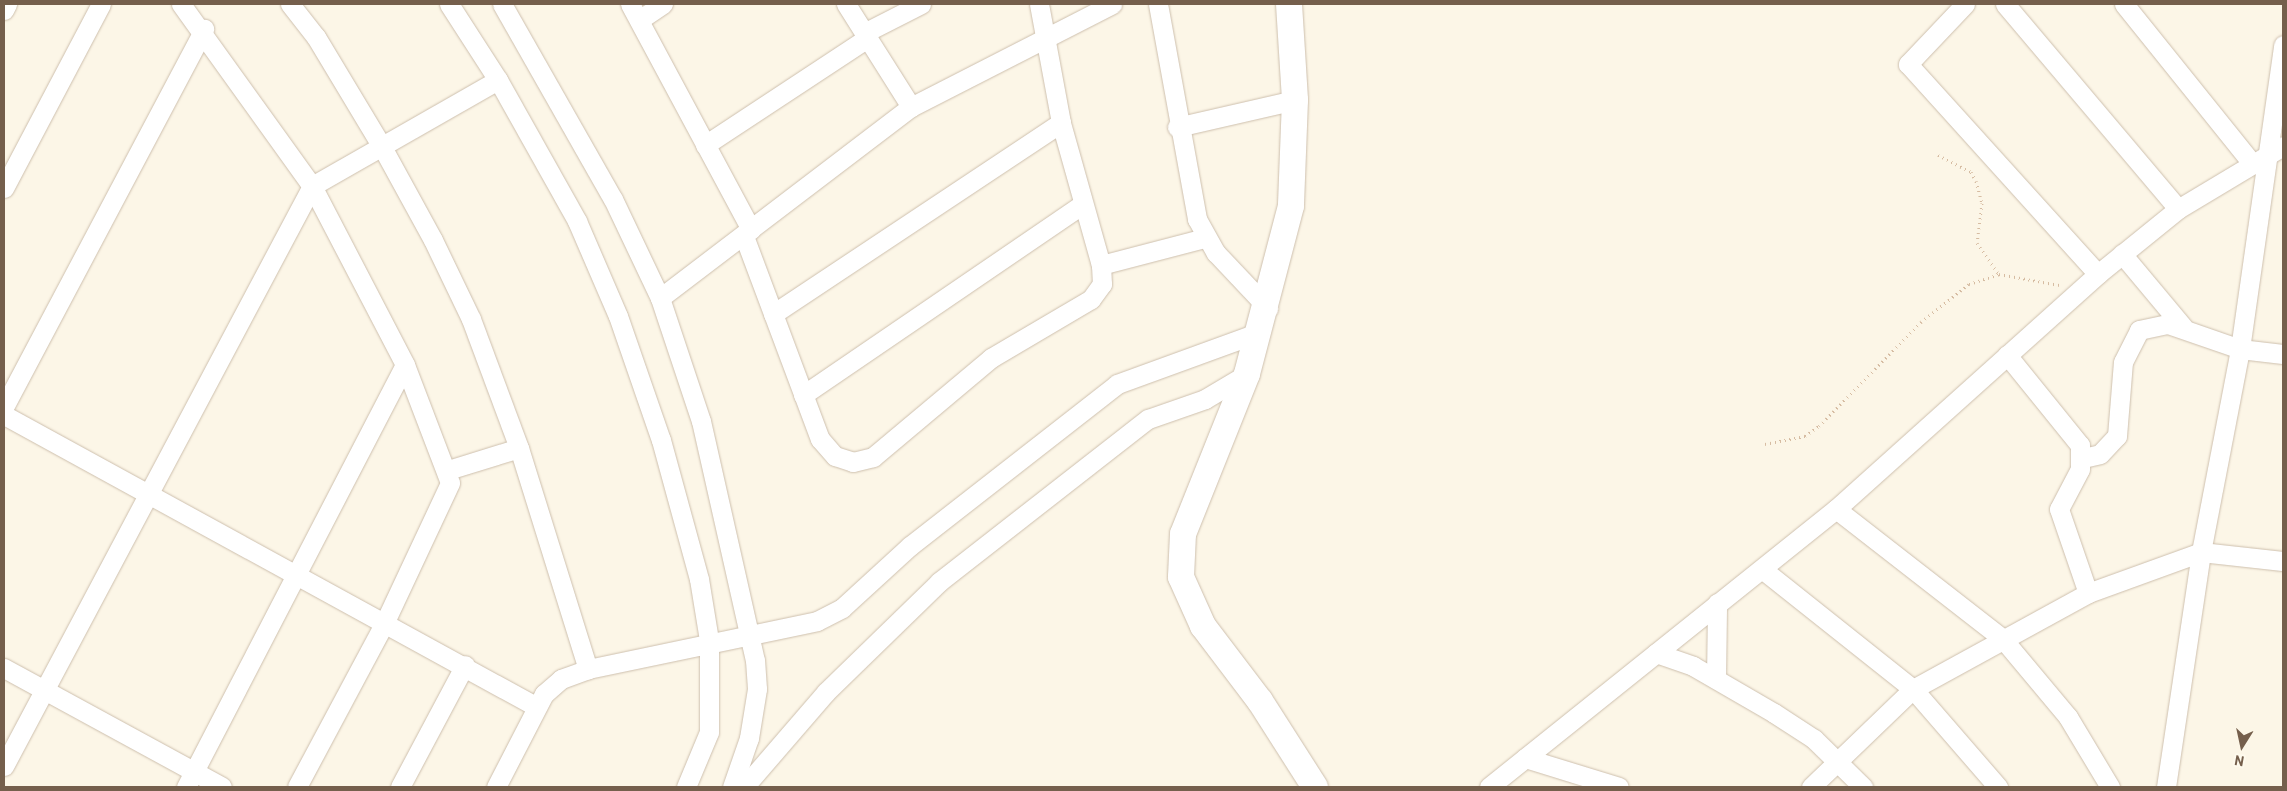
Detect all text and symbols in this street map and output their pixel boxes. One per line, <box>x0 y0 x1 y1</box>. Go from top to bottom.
north arrow <box>2217 721 2267 771</box>
text: N <box>2233 752 2245 770</box>

